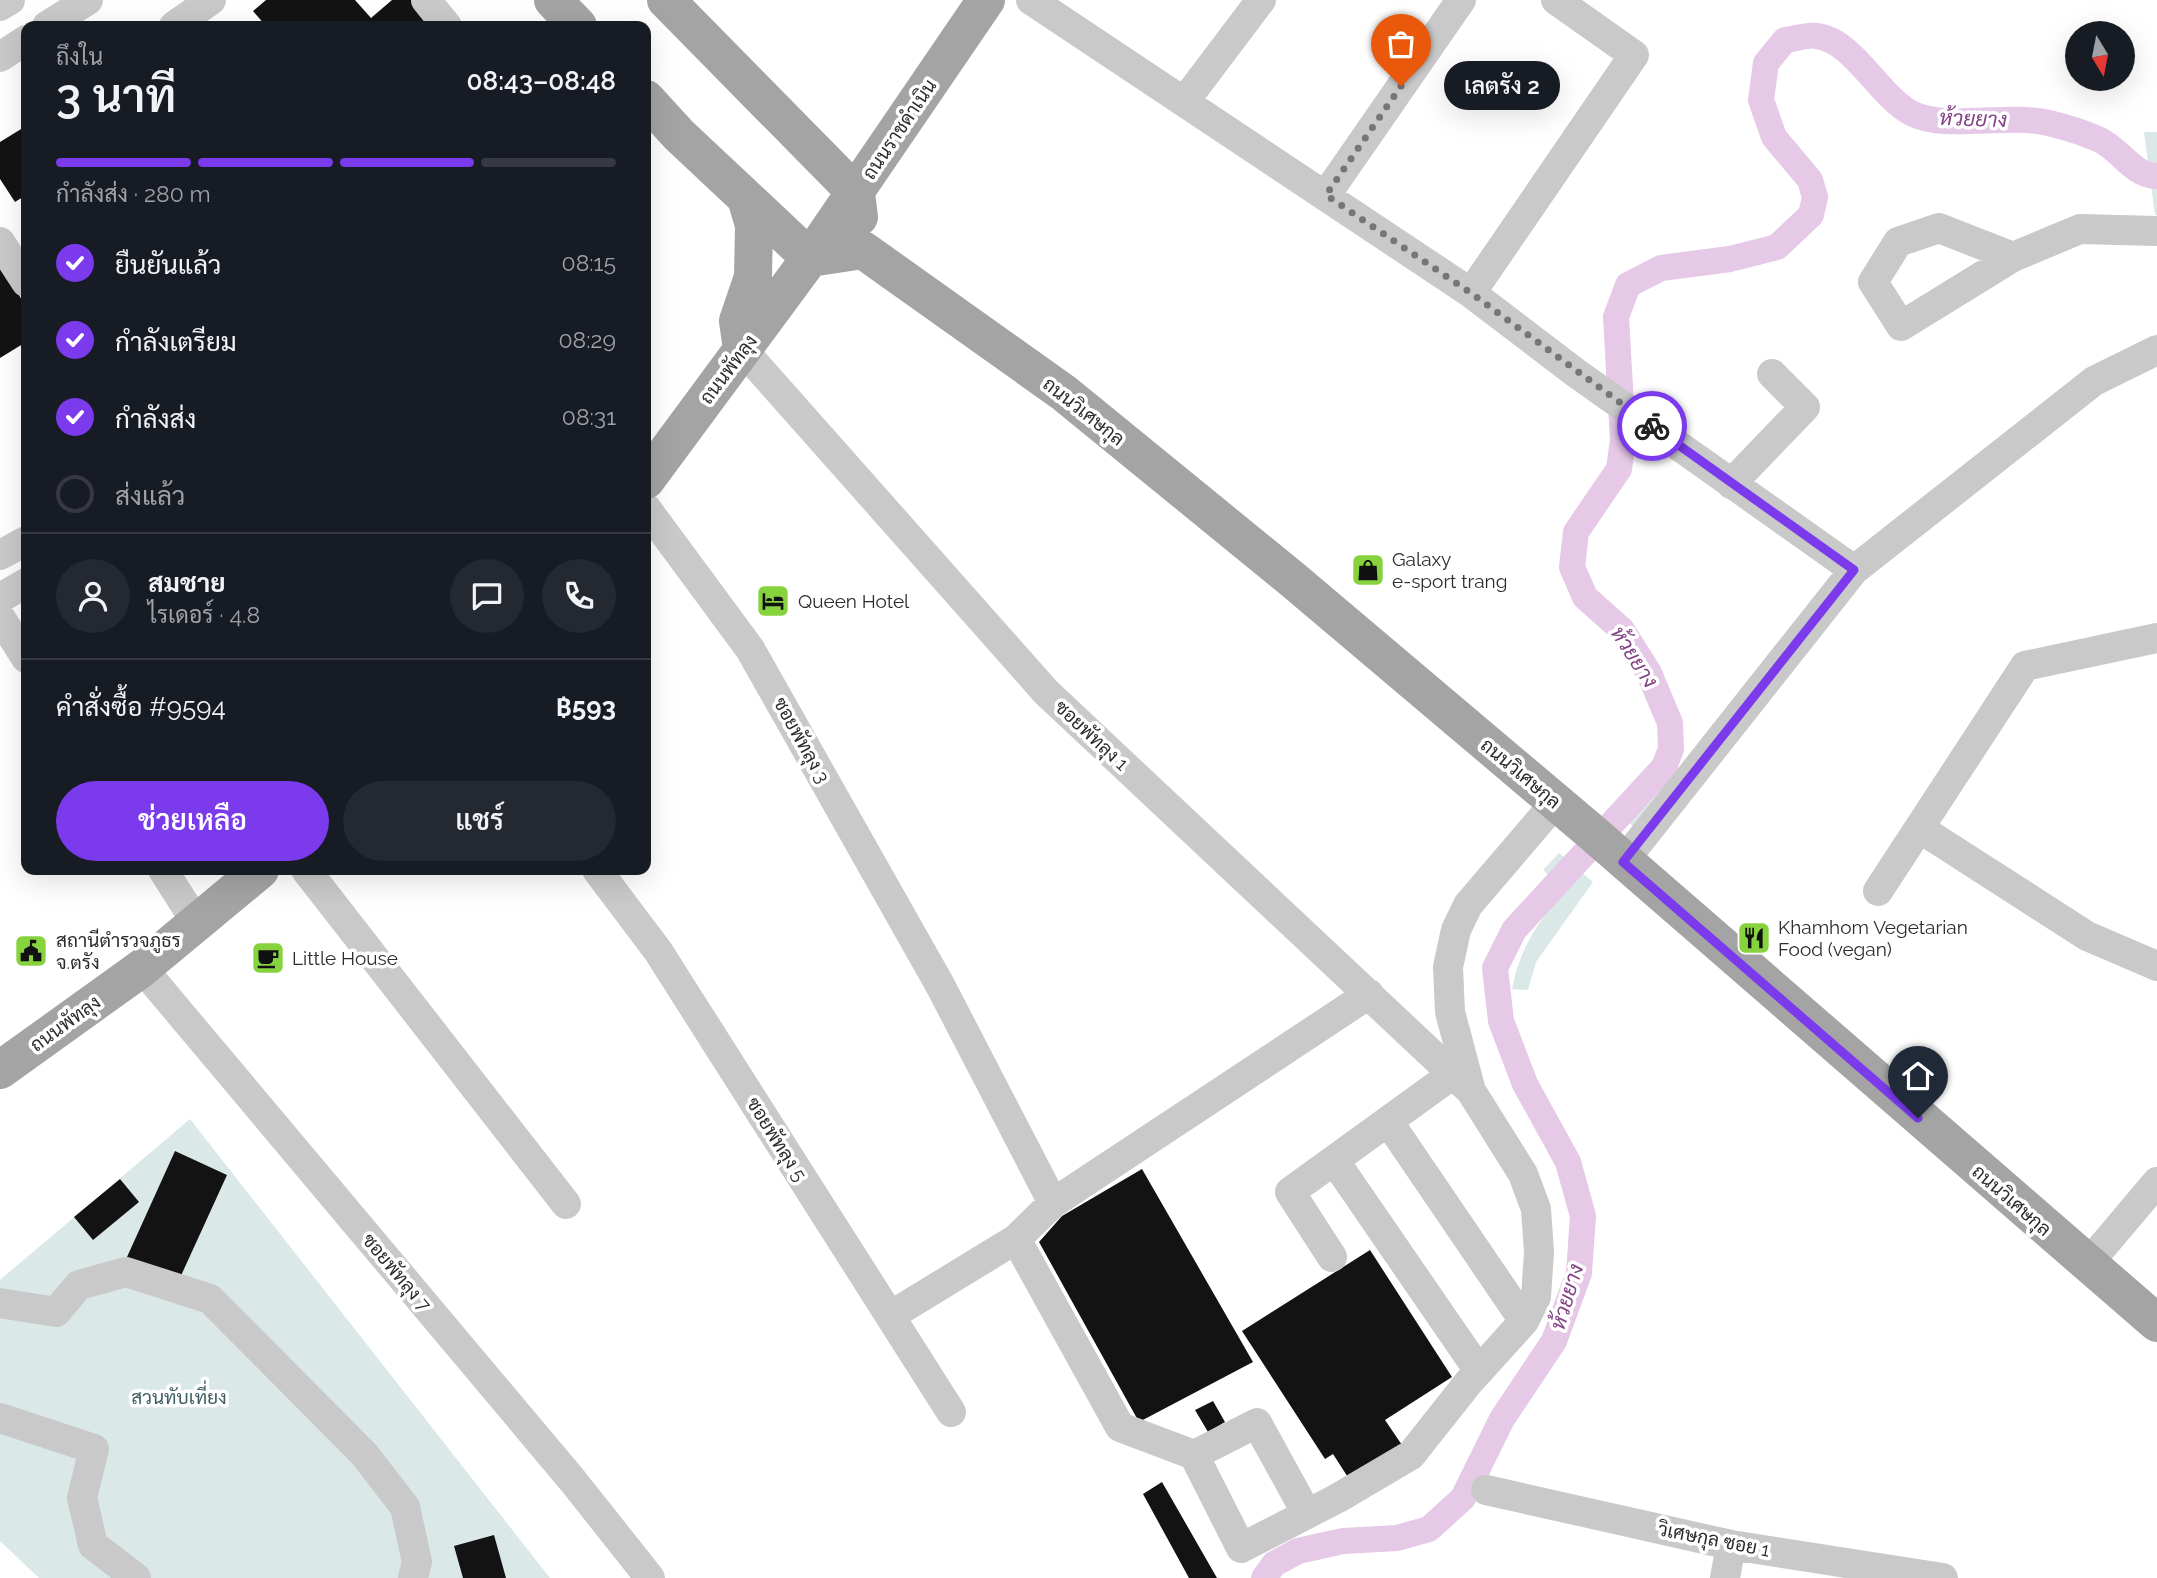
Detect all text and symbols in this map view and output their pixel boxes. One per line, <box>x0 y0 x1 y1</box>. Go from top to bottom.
pin <box>1371 14 1431 86</box>
north arrow <box>2065 21 2135 91</box>
map controls <box>2065 21 2135 91</box>
icon: bag <box>1382 25 1420 63</box>
text: ถึงใน <box>56 43 103 70</box>
callout: เลตรัง 2 <box>1443 62 1558 110</box>
text: 08:43–08:48 <box>467 66 616 96</box>
text: 3 นาที <box>56 69 176 123</box>
text: เลตรัง 2 <box>1464 72 1540 99</box>
street label: ถนนราชดำเนิน <box>858 75 940 183</box>
water label: ห้วยยาง <box>1939 105 2007 132</box>
text: กำลังส่ง · 280 m <box>56 180 211 207</box>
icon: check <box>56 244 94 282</box>
text: 08:15 <box>562 249 616 276</box>
text: ยืนยันแล้ว <box>115 250 221 280</box>
icon: check <box>56 321 94 359</box>
text: 08:29 <box>558 326 616 353</box>
text: กำลังเตรียม <box>115 327 237 357</box>
street label: ถนนพัทลุง <box>695 330 763 409</box>
street label: ถนนวิเศษกุล <box>1038 372 1129 451</box>
courier <box>1617 391 1687 461</box>
icon: check <box>56 398 94 436</box>
text: 08:31 <box>562 403 616 430</box>
text: กำลังส่ง <box>115 404 196 434</box>
icon: bike <box>1633 407 1671 445</box>
text: ส่งแล้ว <box>115 481 185 511</box>
place label: Galaxy e-sport trang <box>1392 548 1507 592</box>
shop icon: Galaxy e-sport trang <box>1349 551 1387 589</box>
button: person <box>56 559 130 633</box>
button: chat <box>450 559 524 633</box>
button: phone <box>542 559 616 633</box>
text: สมชาย <box>148 568 225 598</box>
hotel icon: Queen Hotel <box>754 582 792 620</box>
place label: Queen Hotel <box>798 590 910 612</box>
text: ไรเดอร์ · 4.8 <box>148 601 260 628</box>
water label: ห้วยยาง <box>1605 621 1663 692</box>
text: คำสั่งซื้อ #9594 <box>56 692 226 722</box>
text: ฿593 <box>556 692 616 722</box>
street label: ซอยพัทลุง 3 <box>768 693 835 788</box>
street label: ซอยพัทลุง 1 <box>1049 695 1133 776</box>
street label: ถนนวิเศษกุล <box>1475 733 1565 814</box>
button: ช่วยเหลือ <box>56 781 329 861</box>
button: แชร์ <box>343 781 616 861</box>
place label: Khamhom Vegetarian Food (vegan) <box>1778 916 1968 960</box>
restaurant icon: Khamhom Vegetarian Food (vegan) <box>1735 919 1773 957</box>
place label: สถานีตำรวจภูธร จ.ตรัง <box>56 928 181 973</box>
public building icon: สถานีตำรวจภูธร จ.ตรัง <box>12 932 50 970</box>
cafe icon: Little House <box>249 939 287 977</box>
place label: Little House <box>292 947 398 969</box>
street label: ถนนพัทลุง <box>26 990 105 1057</box>
pin <box>1888 1046 1948 1118</box>
icon: home <box>1899 1057 1937 1095</box>
street label: ซอยพัทลุง 5 <box>741 1093 811 1186</box>
street label: ถนนวิเศษกุล <box>1967 1160 2056 1242</box>
street label: ซอยพัทลุง 7 <box>357 1229 436 1317</box>
water label: ห้วยยาง <box>1545 1261 1588 1333</box>
park label: สวนทับเที่ยง <box>131 1380 227 1408</box>
street label: วิเศษกุล ซอย 1 <box>1655 1517 1772 1563</box>

